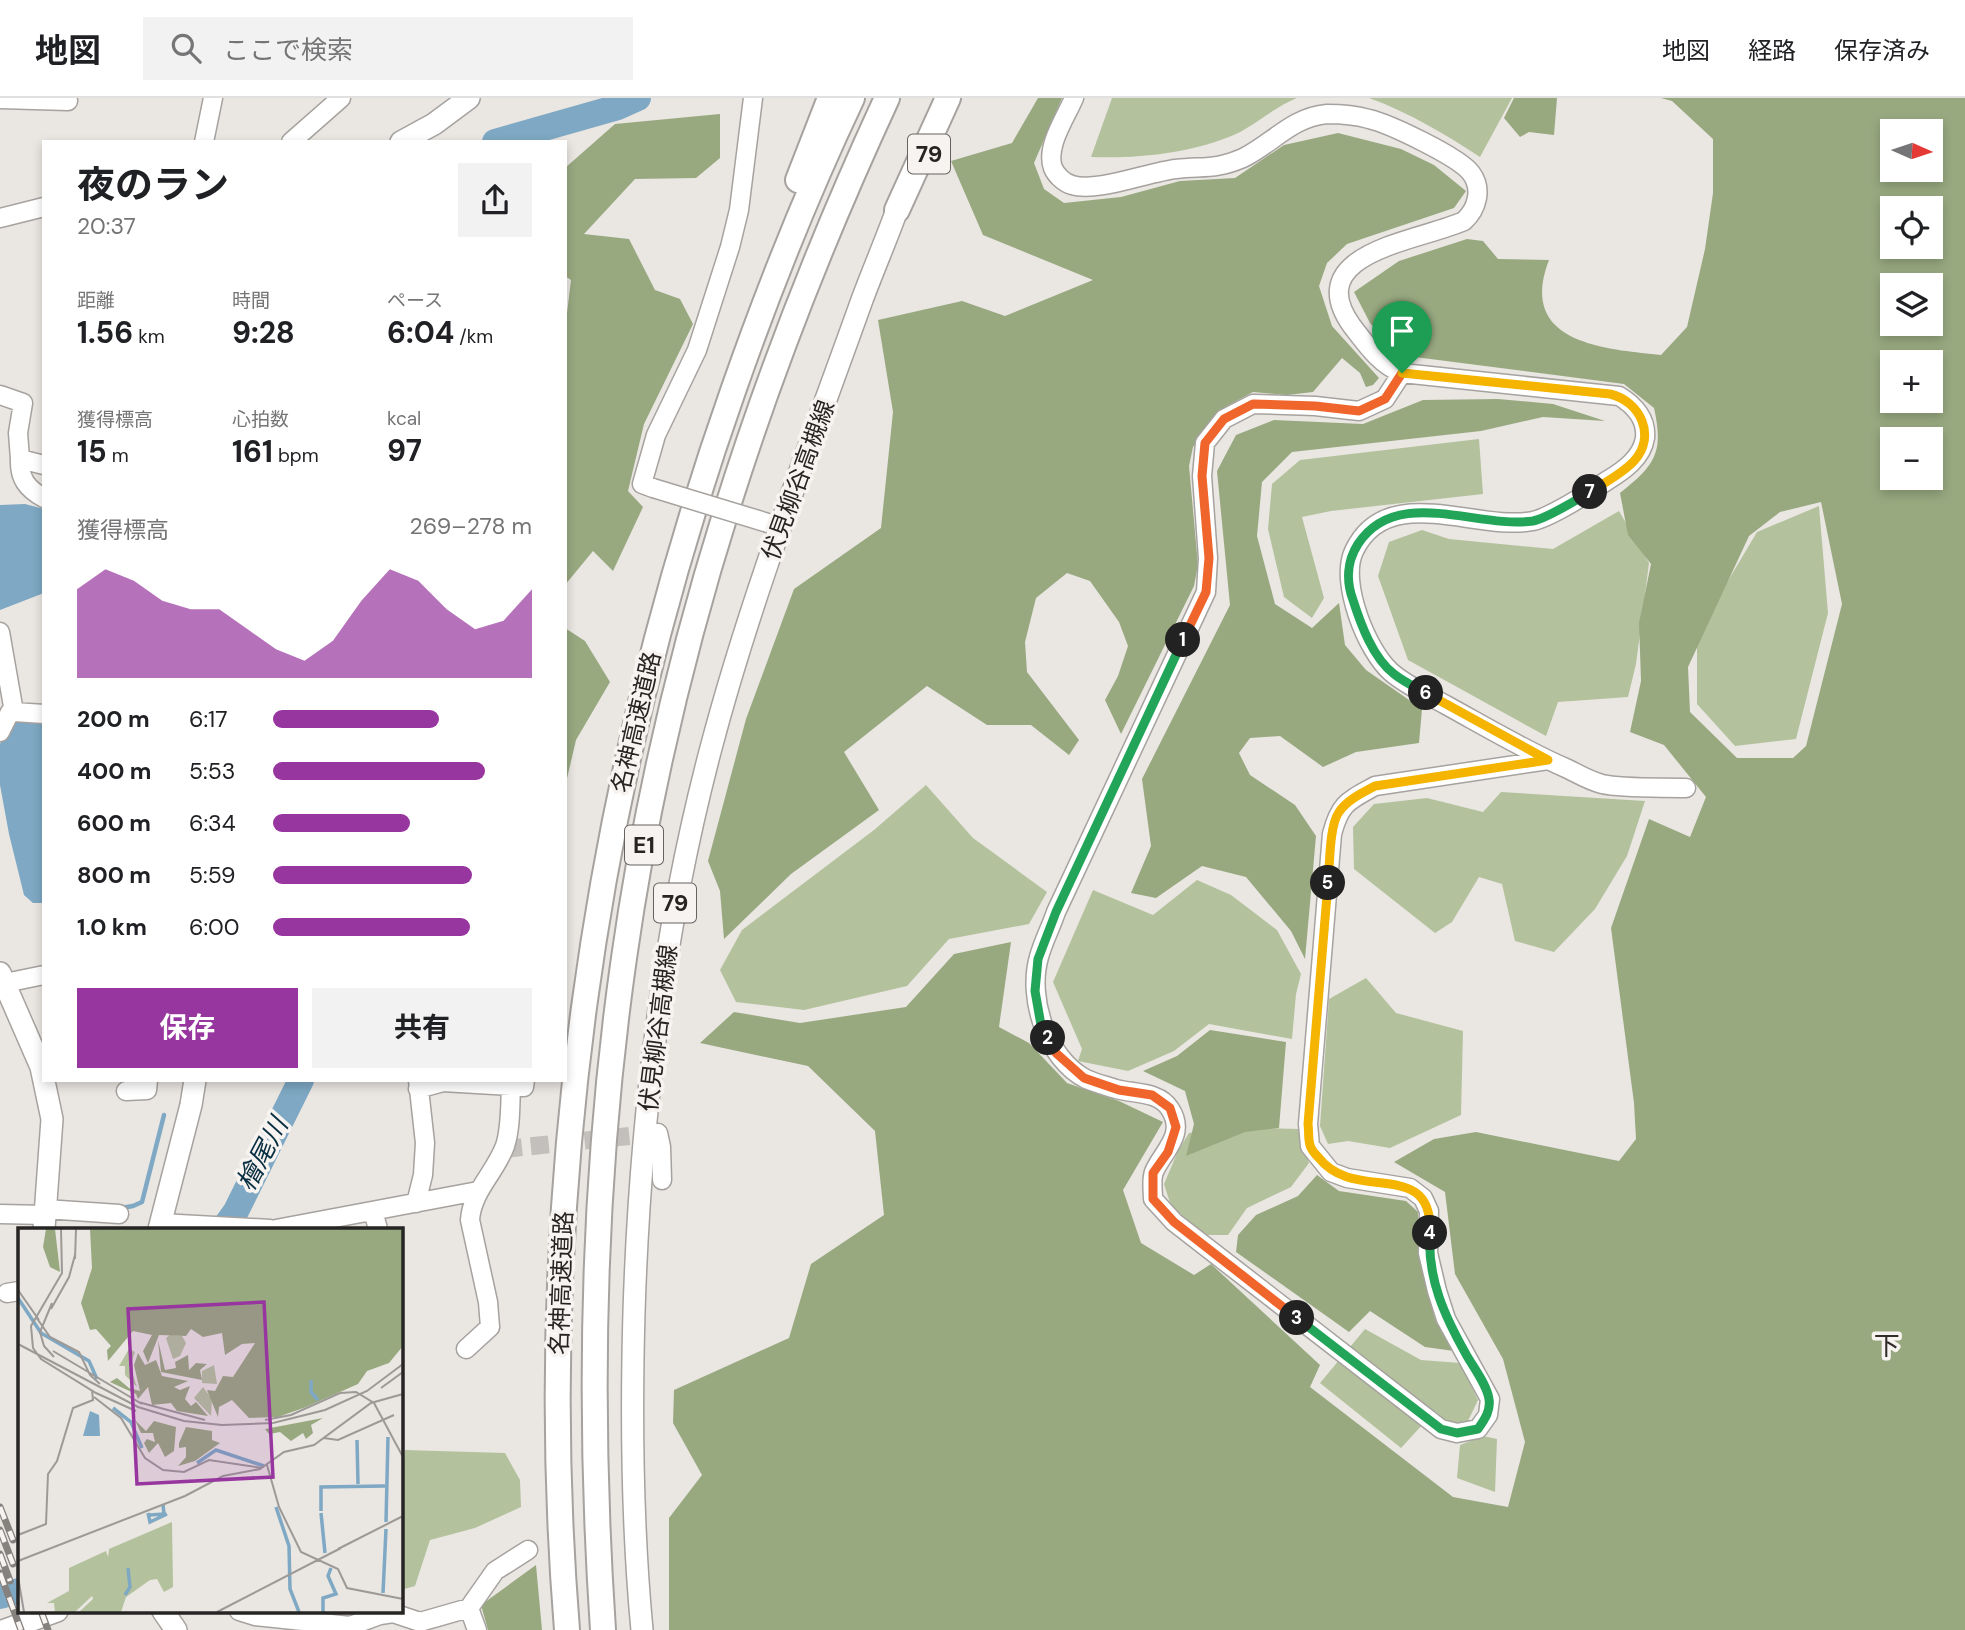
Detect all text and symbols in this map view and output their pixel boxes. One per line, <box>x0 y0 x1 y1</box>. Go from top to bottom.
search box <box>143 17 633 80</box>
text: 地図 <box>35 29 101 72</box>
icon: search <box>167 29 205 67</box>
text: ここで検索 <box>223 33 353 67</box>
text: 地図 <box>1662 35 1710 66</box>
text: 経路 <box>1748 35 1796 66</box>
text: 保存済み <box>1834 35 1930 66</box>
north arrow <box>1880 119 1942 182</box>
map controls <box>1880 119 1943 490</box>
road number: 79 <box>908 134 950 174</box>
text: 夜のラン <box>77 160 229 210</box>
button: share <box>458 163 532 237</box>
button: locate <box>1880 196 1943 259</box>
text: 20:37 <box>77 211 136 241</box>
button: layers <box>1880 273 1943 336</box>
text: 距離 <box>77 288 115 313</box>
text: 時間 <box>232 288 270 313</box>
text: ペース <box>387 288 443 313</box>
pin <box>1372 301 1432 373</box>
icon: arrive <box>1383 312 1421 350</box>
text: 1.56 <box>77 313 133 352</box>
text: 9:28 <box>232 313 295 352</box>
text: 6:04 <box>387 313 454 352</box>
text: km <box>133 324 165 349</box>
text: /km <box>454 324 493 349</box>
button: + <box>1880 350 1943 413</box>
street label: 伏見柳谷高槻線 <box>755 396 841 564</box>
text: kcal <box>387 406 421 431</box>
text: 獲得標高 <box>77 407 153 432</box>
text: 心拍数 <box>232 407 289 432</box>
button: − <box>1880 427 1943 490</box>
text: 97 <box>387 431 422 470</box>
text: 15 <box>77 432 107 471</box>
text: 161 <box>232 432 273 471</box>
text: m <box>107 443 129 468</box>
text: bpm <box>273 443 319 468</box>
pin: 7 <box>1572 474 1608 510</box>
text: 7 <box>1584 479 1595 504</box>
text: 269–278 m <box>410 511 532 541</box>
text: 獲得標高 <box>77 515 169 545</box>
pin: 1 <box>1166 622 1200 658</box>
text: 1 <box>1179 627 1186 652</box>
street label: 名神高速道路 <box>605 648 667 796</box>
pin: 6 <box>1408 676 1444 710</box>
text: 6 <box>1419 680 1432 705</box>
text: 200 m <box>77 704 150 734</box>
text: 6:17 <box>189 704 228 734</box>
text: 400 m <box>77 756 151 786</box>
text: 5:53 <box>189 756 235 786</box>
text: 600 m <box>77 808 151 838</box>
text: 6:34 <box>189 808 236 838</box>
road number: E1 <box>625 825 663 864</box>
text: 800 m <box>77 860 151 890</box>
text: 5:59 <box>189 860 235 890</box>
pin: 5 <box>1310 866 1346 900</box>
text: 5 <box>1322 870 1333 895</box>
road number: 79 <box>654 884 696 922</box>
text: 1.0 km <box>77 912 147 942</box>
text: 6:00 <box>189 912 240 942</box>
street label: 伏見柳谷高槻線 <box>632 943 684 1113</box>
button: 保存 <box>77 988 298 1068</box>
button: 共有 <box>312 988 532 1068</box>
pin: 2 <box>1030 1020 1066 1056</box>
text: 2 <box>1042 1025 1053 1050</box>
water label: 檜尾川 <box>229 1109 297 1196</box>
street label: 名神高速道路 <box>543 1211 579 1355</box>
pin: 4 <box>1412 1216 1448 1250</box>
text: 4 <box>1423 1220 1436 1245</box>
inset map <box>18 1228 402 1612</box>
pin: 3 <box>1280 1300 1314 1336</box>
text: 3 <box>1291 1305 1302 1330</box>
district label: 下 <box>1874 1329 1900 1363</box>

